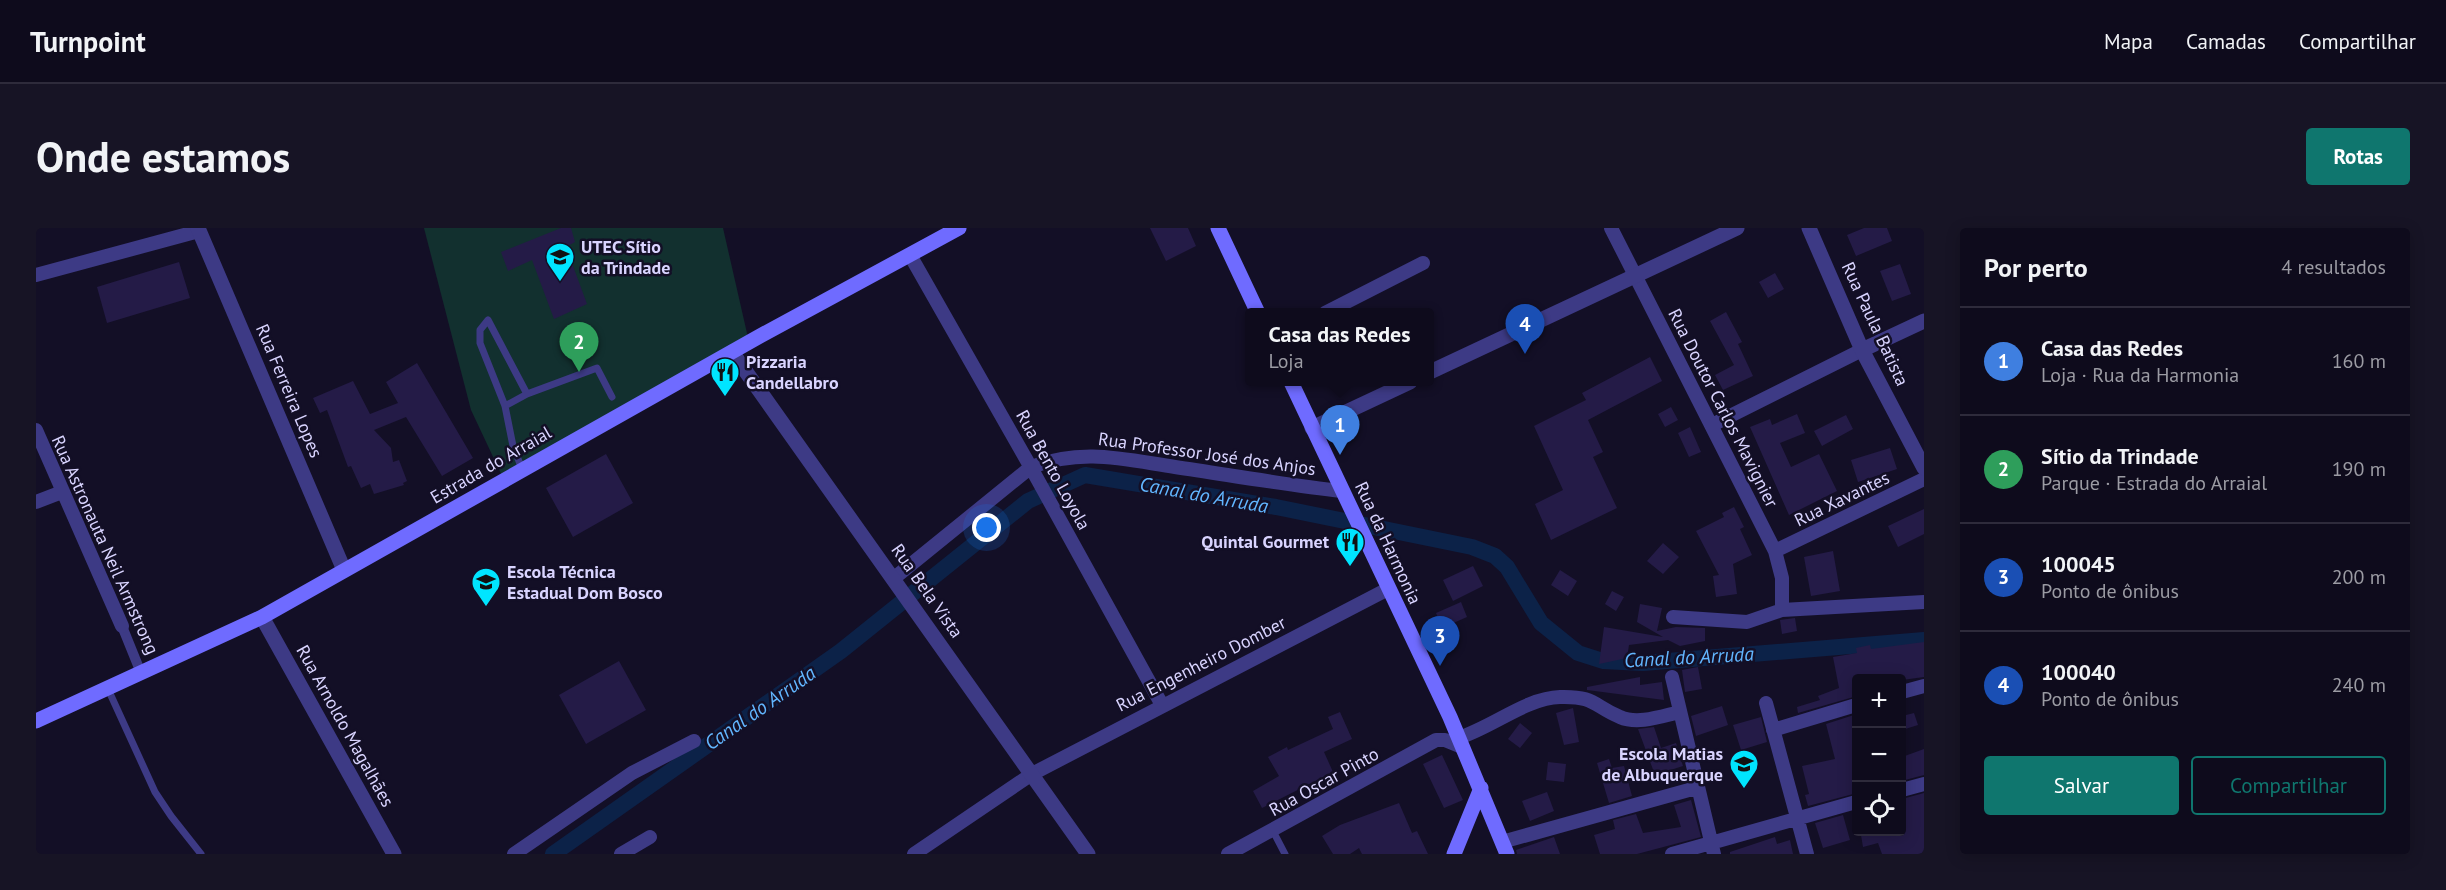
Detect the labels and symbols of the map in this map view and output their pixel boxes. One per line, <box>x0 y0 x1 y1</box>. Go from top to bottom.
place label: UTEC Sítio da Trindade <box>581 235 670 279</box>
school or university icon: UTEC Sítio da Trindade <box>544 241 576 283</box>
street label: Rua Paula Batista <box>1837 258 1914 389</box>
pin: 4 <box>1506 304 1544 354</box>
street label: Rua Doutor Carlos Mavignier <box>1663 304 1784 511</box>
street label: Rua Ferreira Lopes <box>251 321 328 461</box>
pin: 2 <box>560 322 598 372</box>
place label: Pizzaria Candellabro <box>746 350 839 394</box>
restaurant icon: Pizzaria Candellabro <box>709 356 741 398</box>
street label: Rua Bento Loyola <box>1011 406 1096 534</box>
pin: 1 <box>1320 406 1360 455</box>
street label: Estrada do Arraial <box>426 420 556 509</box>
street label: Rua Professor José dos Anjos <box>1097 427 1317 480</box>
street label: Rua Astronauta Neil Armstrong <box>47 432 164 658</box>
street label: Rua Xavantes <box>1790 466 1893 531</box>
water label: Canal do Arruda <box>1138 471 1270 519</box>
street label: Rua da Harmonia <box>1350 478 1427 608</box>
your location <box>972 513 1001 542</box>
restaurant icon: Quintal Gourmet <box>1334 526 1366 568</box>
place label: Quintal Gourmet <box>1201 530 1330 553</box>
street label: Rua Bela Vista <box>887 539 968 642</box>
place label: Escola Técnica Estadual Dom Bosco <box>507 560 663 604</box>
school or university icon: Escola Técnica Estadual Dom Bosco <box>470 566 502 608</box>
street label: Rua Engenheiro Domber <box>1112 611 1290 716</box>
pin: 3 <box>1420 616 1460 666</box>
street label: Rua Arnoldo Magalhães <box>291 641 399 811</box>
water label: Canal do Arruda <box>1623 641 1755 673</box>
water label: Canal do Arruda <box>699 660 821 756</box>
street label: Rua Oscar Pinto <box>1265 742 1383 821</box>
place label: Escola Matias de Albuquerque <box>1602 742 1723 786</box>
school or university icon: Escola Matias de Albuquerque <box>1728 748 1760 790</box>

